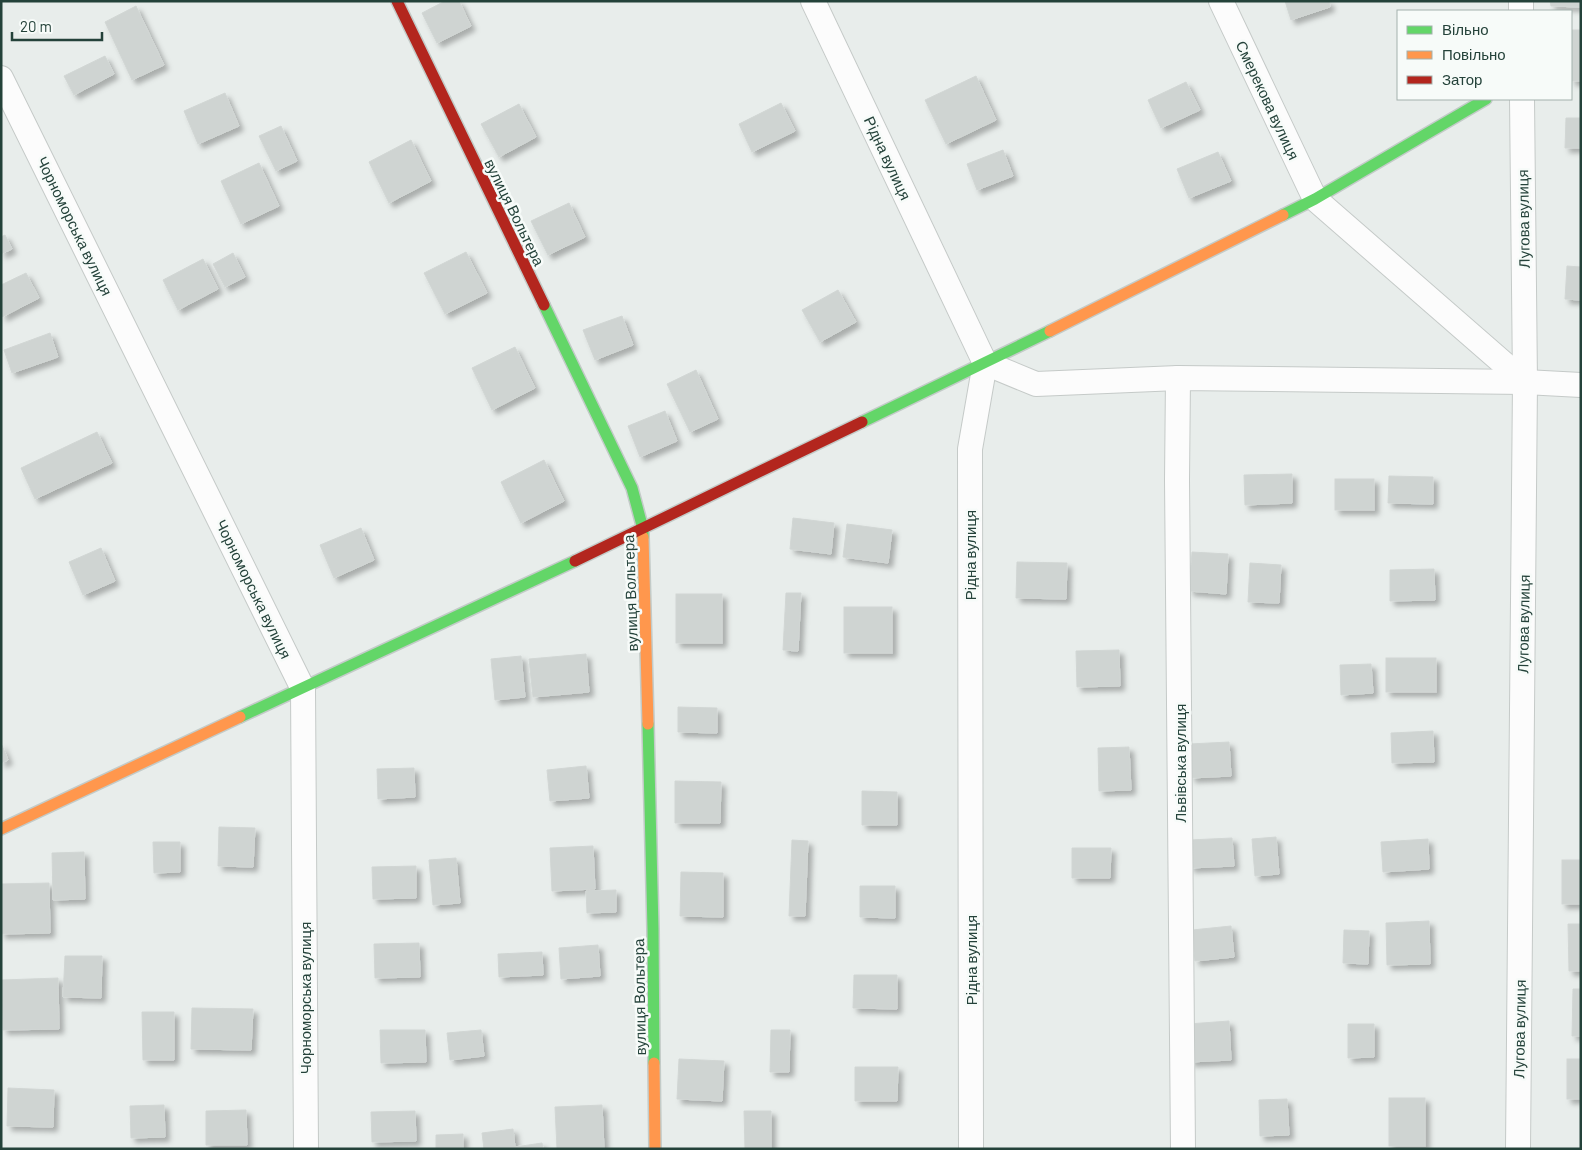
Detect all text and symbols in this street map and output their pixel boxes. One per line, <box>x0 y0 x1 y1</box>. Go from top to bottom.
scale bar <box>12 10 102 42</box>
legend <box>1397 10 1572 100</box>
text: 20 m <box>20 17 52 35</box>
text: Вільно <box>1442 20 1489 38</box>
street label: Смерекова вулиця <box>1233 38 1303 162</box>
text: Повільно <box>1442 45 1506 63</box>
text: Затор <box>1442 70 1482 88</box>
street label: Рідна вулиця <box>861 113 915 203</box>
street label: Чорноморська вулиця <box>33 154 117 298</box>
street label: вулиця Вольтера <box>481 156 549 269</box>
street label: Лугова вулиця <box>1513 169 1533 269</box>
street label: Рідна вулиця <box>961 510 979 600</box>
street label: Чорноморська вулиця <box>212 517 296 661</box>
street label: вулиця Вольтера <box>619 534 641 652</box>
street label: Лугова вулиця <box>1513 574 1533 674</box>
street label: Львівська вулиця <box>1171 704 1189 822</box>
street label: Рідна вулиця <box>962 915 980 1005</box>
street label: Чорноморська вулиця <box>296 922 314 1074</box>
street label: вулиця Вольтера <box>629 938 649 1056</box>
street label: Лугова вулиця <box>1509 979 1529 1079</box>

